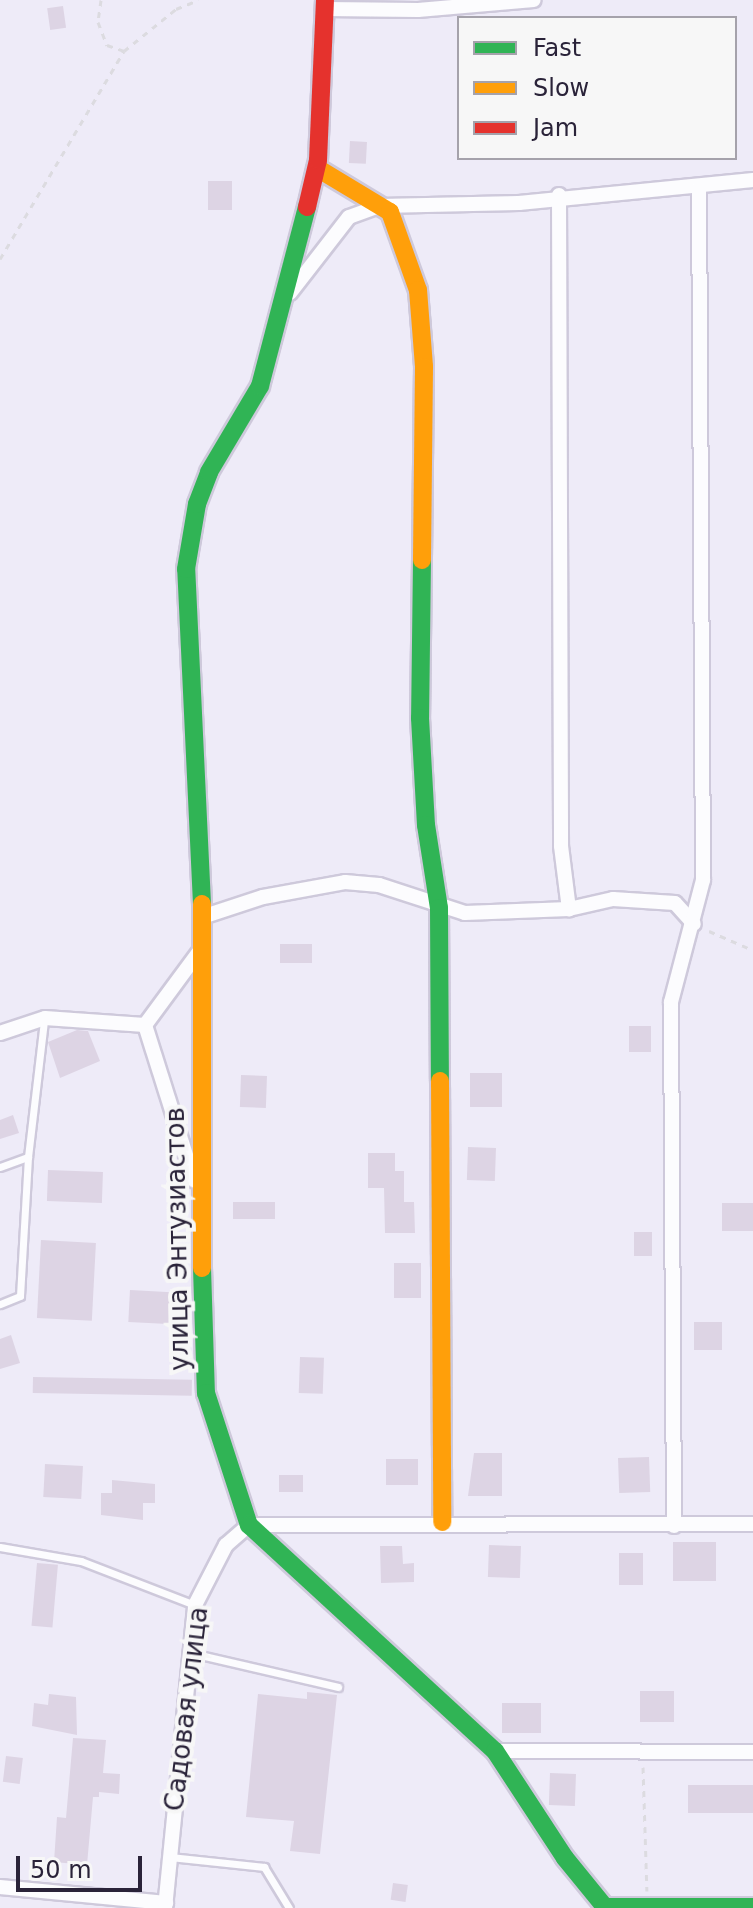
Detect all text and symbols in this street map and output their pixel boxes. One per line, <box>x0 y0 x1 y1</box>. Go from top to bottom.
legend <box>457 16 737 160</box>
text: Fast <box>533 34 581 62</box>
text: Slow <box>533 74 589 102</box>
text: Jam <box>533 114 578 142</box>
street label: улица Энтузиастов <box>160 1107 196 1371</box>
street label: Садовая улица <box>159 1605 215 1813</box>
scale bar <box>20 1840 146 1890</box>
text: 50 m <box>30 1856 92 1884</box>

